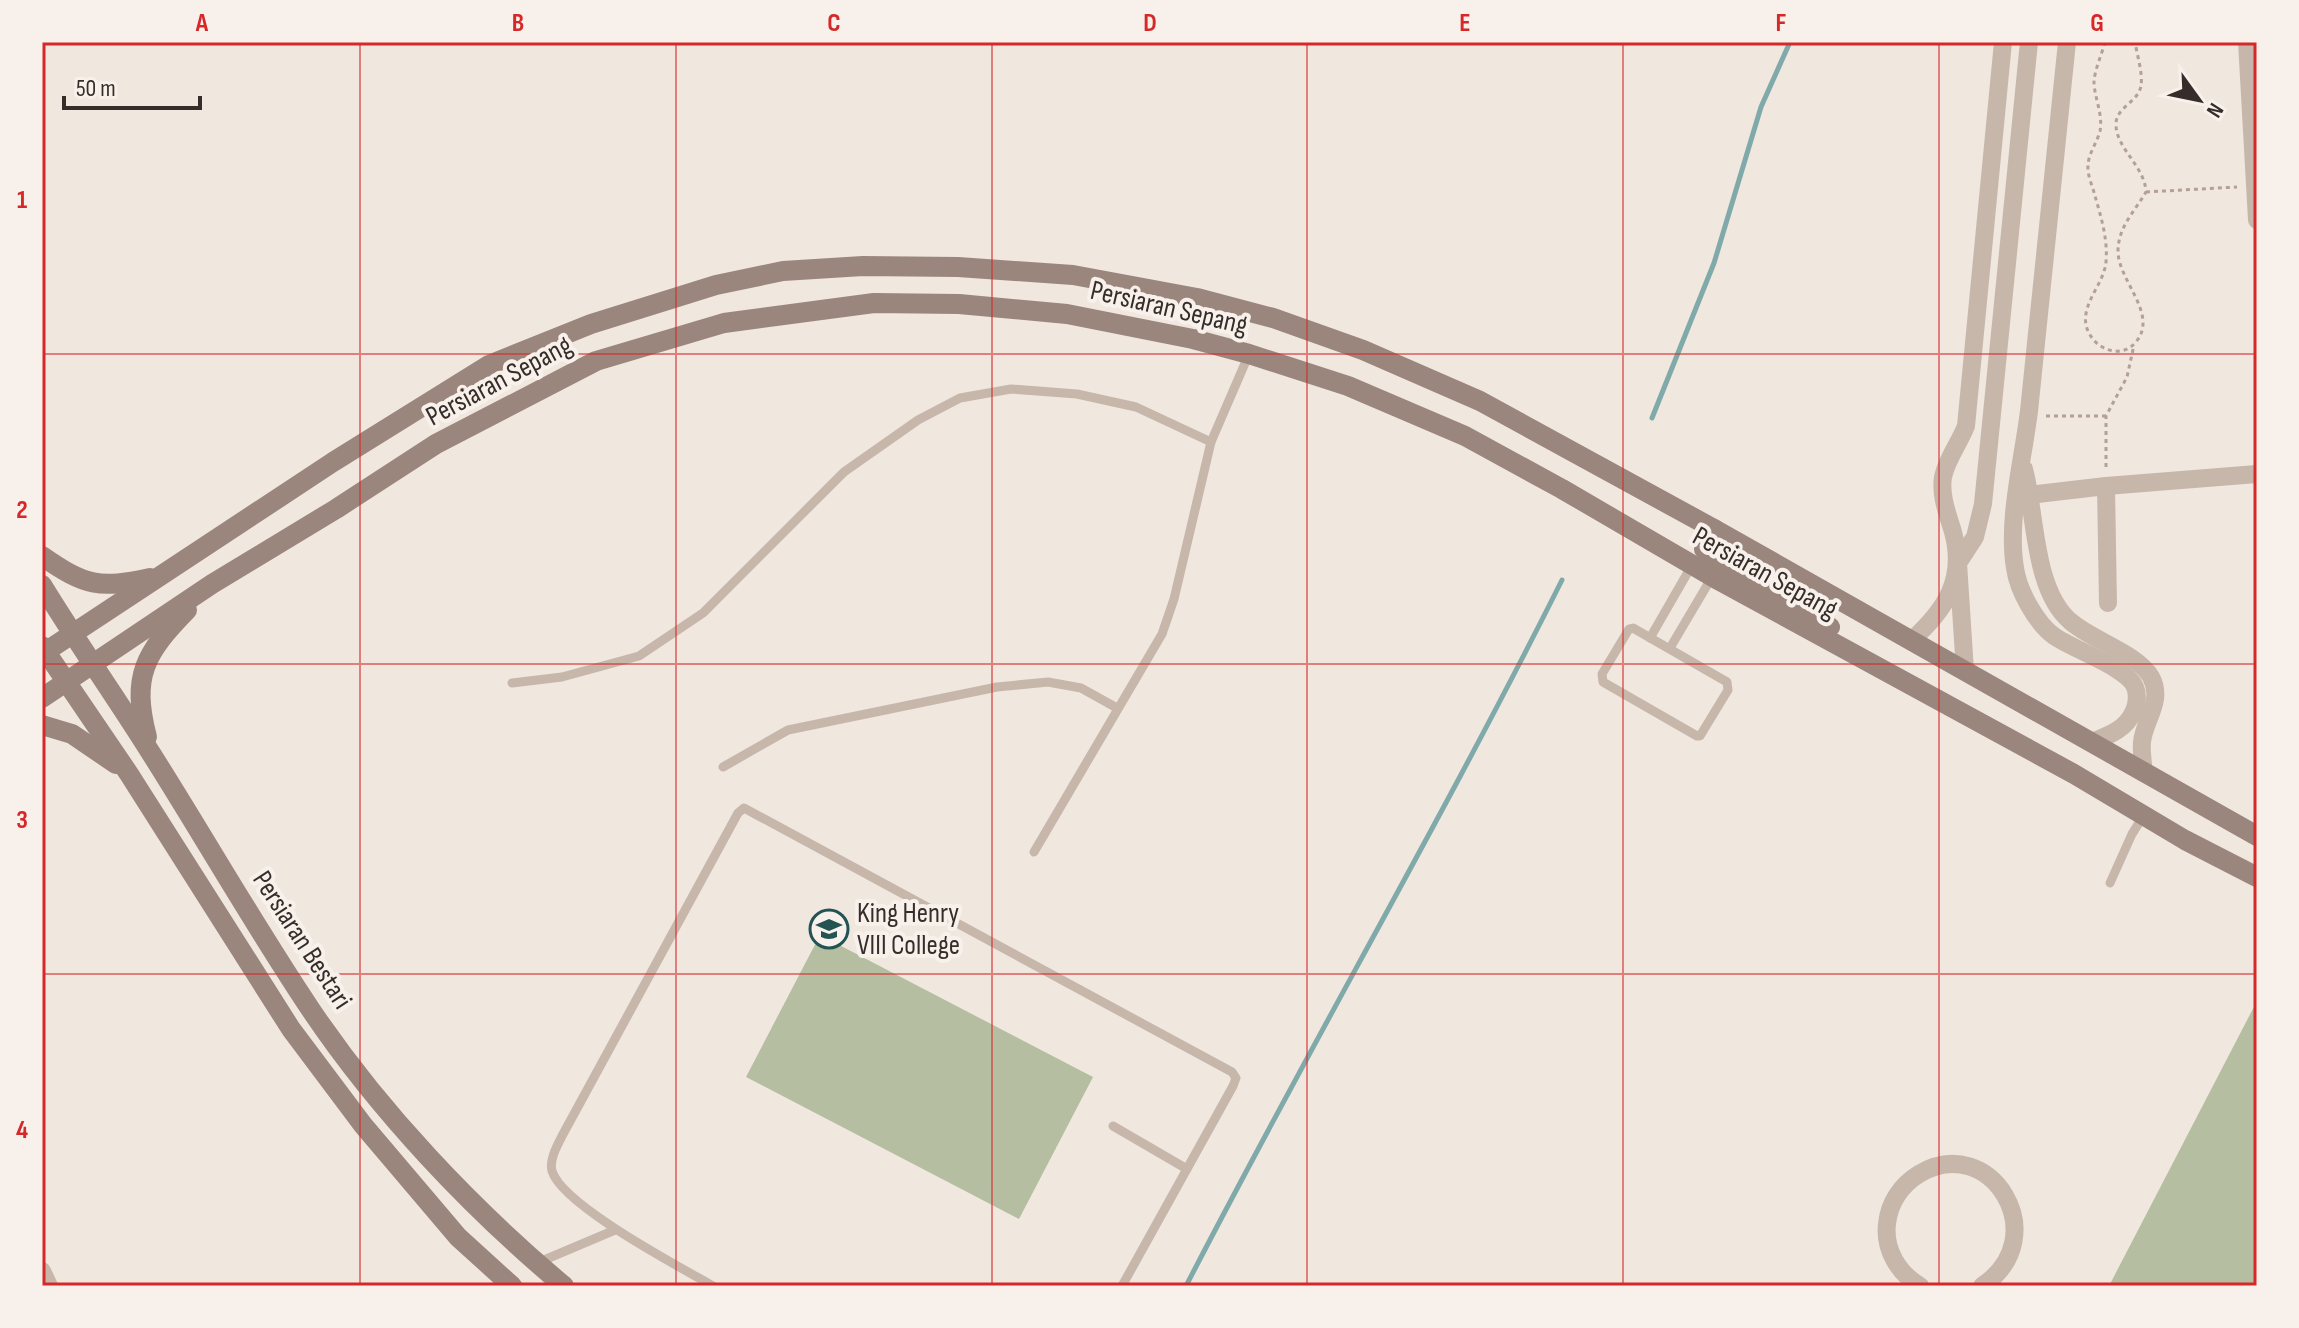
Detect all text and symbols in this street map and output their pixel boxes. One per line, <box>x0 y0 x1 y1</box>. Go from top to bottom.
text: A <box>195 8 209 39</box>
text: B <box>512 8 524 39</box>
text: C <box>827 8 841 39</box>
text: D <box>1143 8 1157 39</box>
text: E <box>1459 8 1471 39</box>
text: F <box>1776 8 1787 39</box>
text: G <box>2090 8 2104 39</box>
scale bar <box>64 60 200 110</box>
north arrow <box>2159 60 2239 140</box>
text: 50 m <box>76 74 116 103</box>
text: N <box>2200 98 2229 122</box>
text: 1 <box>17 185 27 216</box>
street label: Persiaran Sepang <box>1087 274 1251 342</box>
street label: Persiaran Sepang <box>420 329 578 433</box>
text: 2 <box>16 495 28 526</box>
street label: Persiaran Sepang <box>1687 520 1843 626</box>
text: 3 <box>16 805 28 836</box>
street label: Persiaran Bestari <box>245 865 359 1015</box>
place label: King Henry VIII College <box>857 897 960 962</box>
school or university icon: King Henry VIII College <box>808 908 850 950</box>
text: 4 <box>16 1115 28 1146</box>

